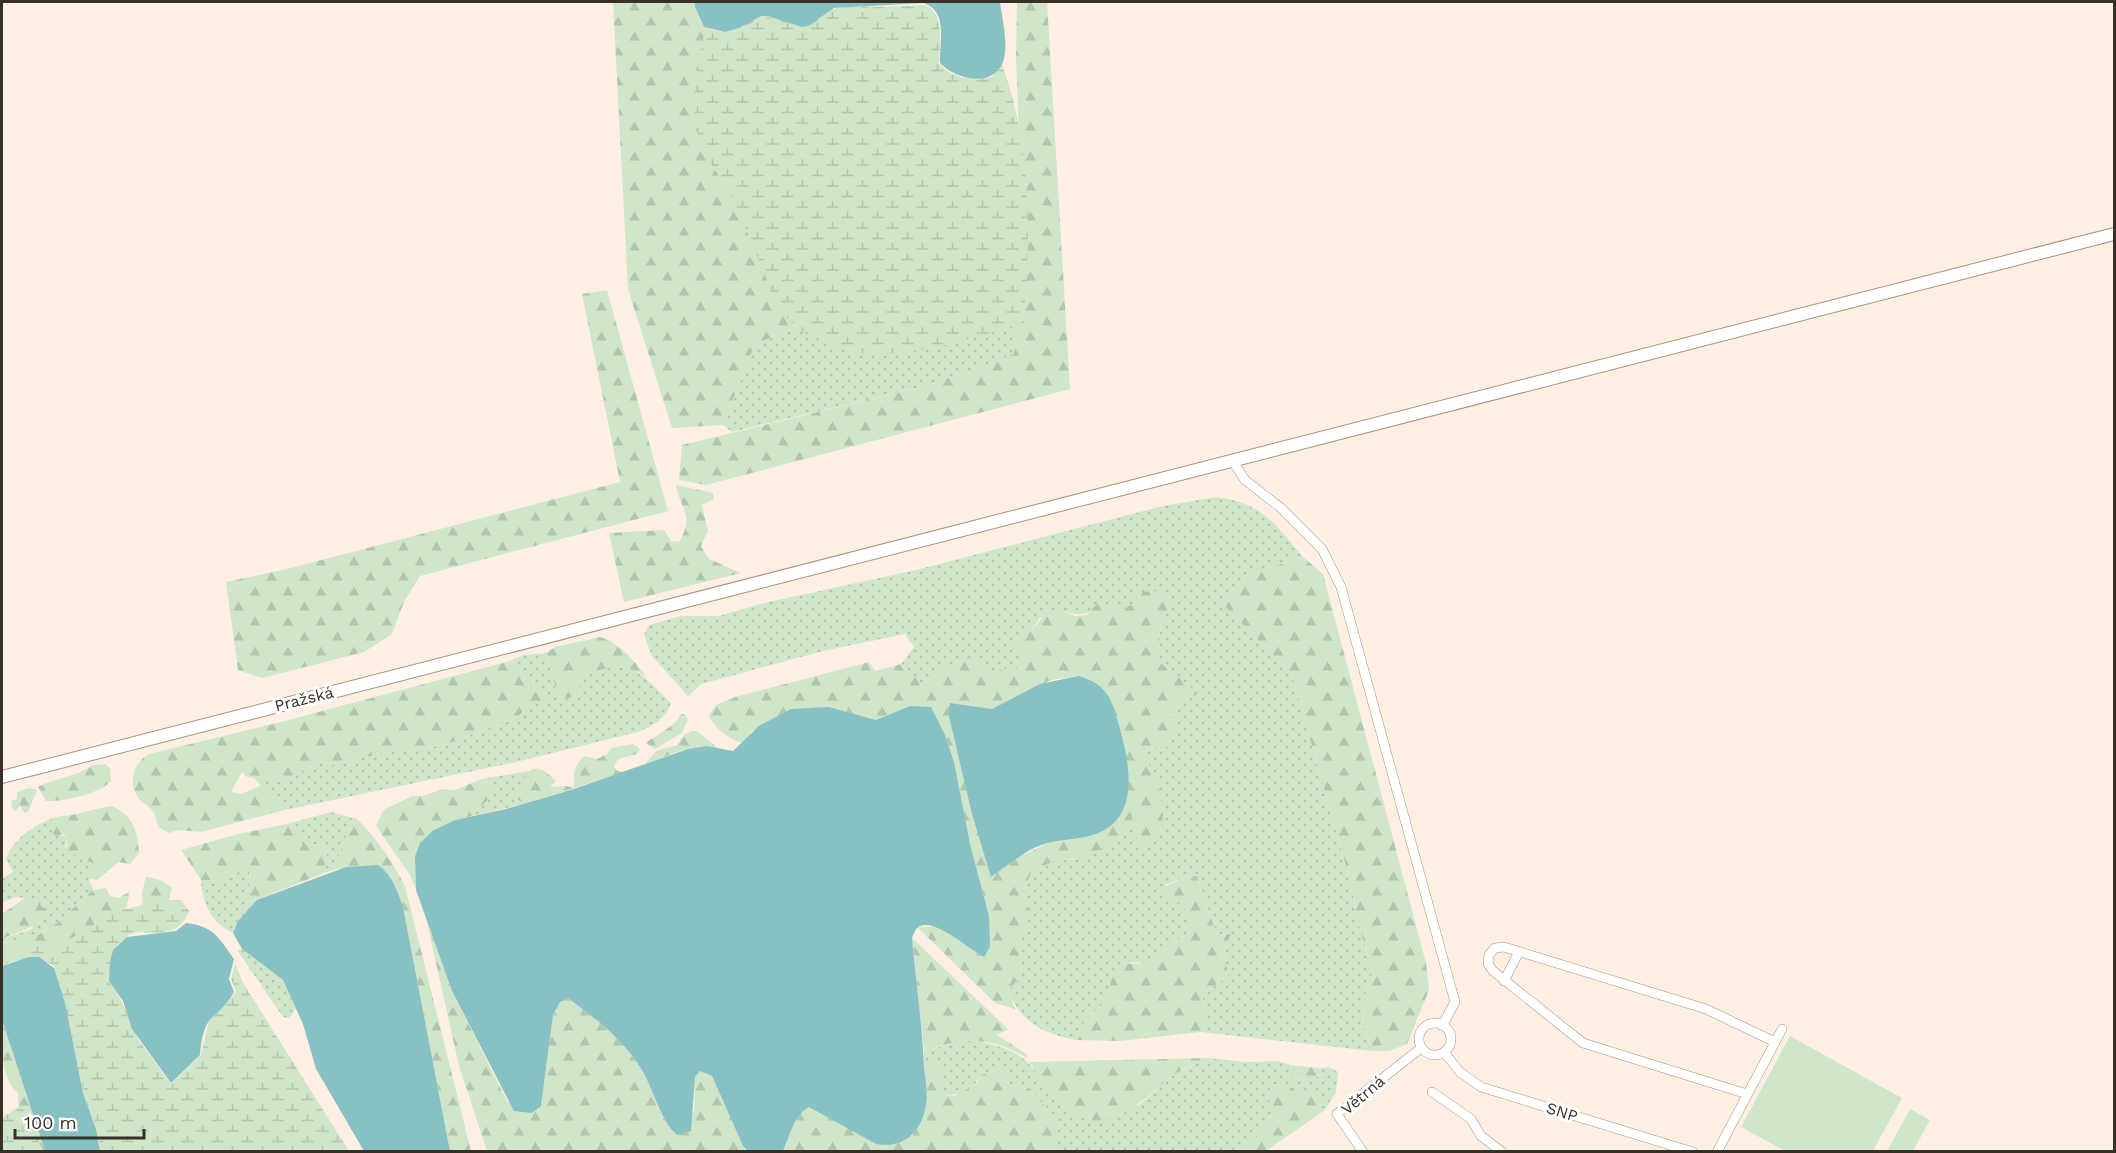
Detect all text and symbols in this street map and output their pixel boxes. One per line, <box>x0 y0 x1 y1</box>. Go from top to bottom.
street label: Pražská <box>273 683 335 715</box>
street label: Větrná <box>1337 1071 1389 1119</box>
street label: SNP <box>1544 1098 1580 1126</box>
scale bar <box>15 1102 144 1140</box>
text: 100 m <box>24 1112 77 1133</box>

